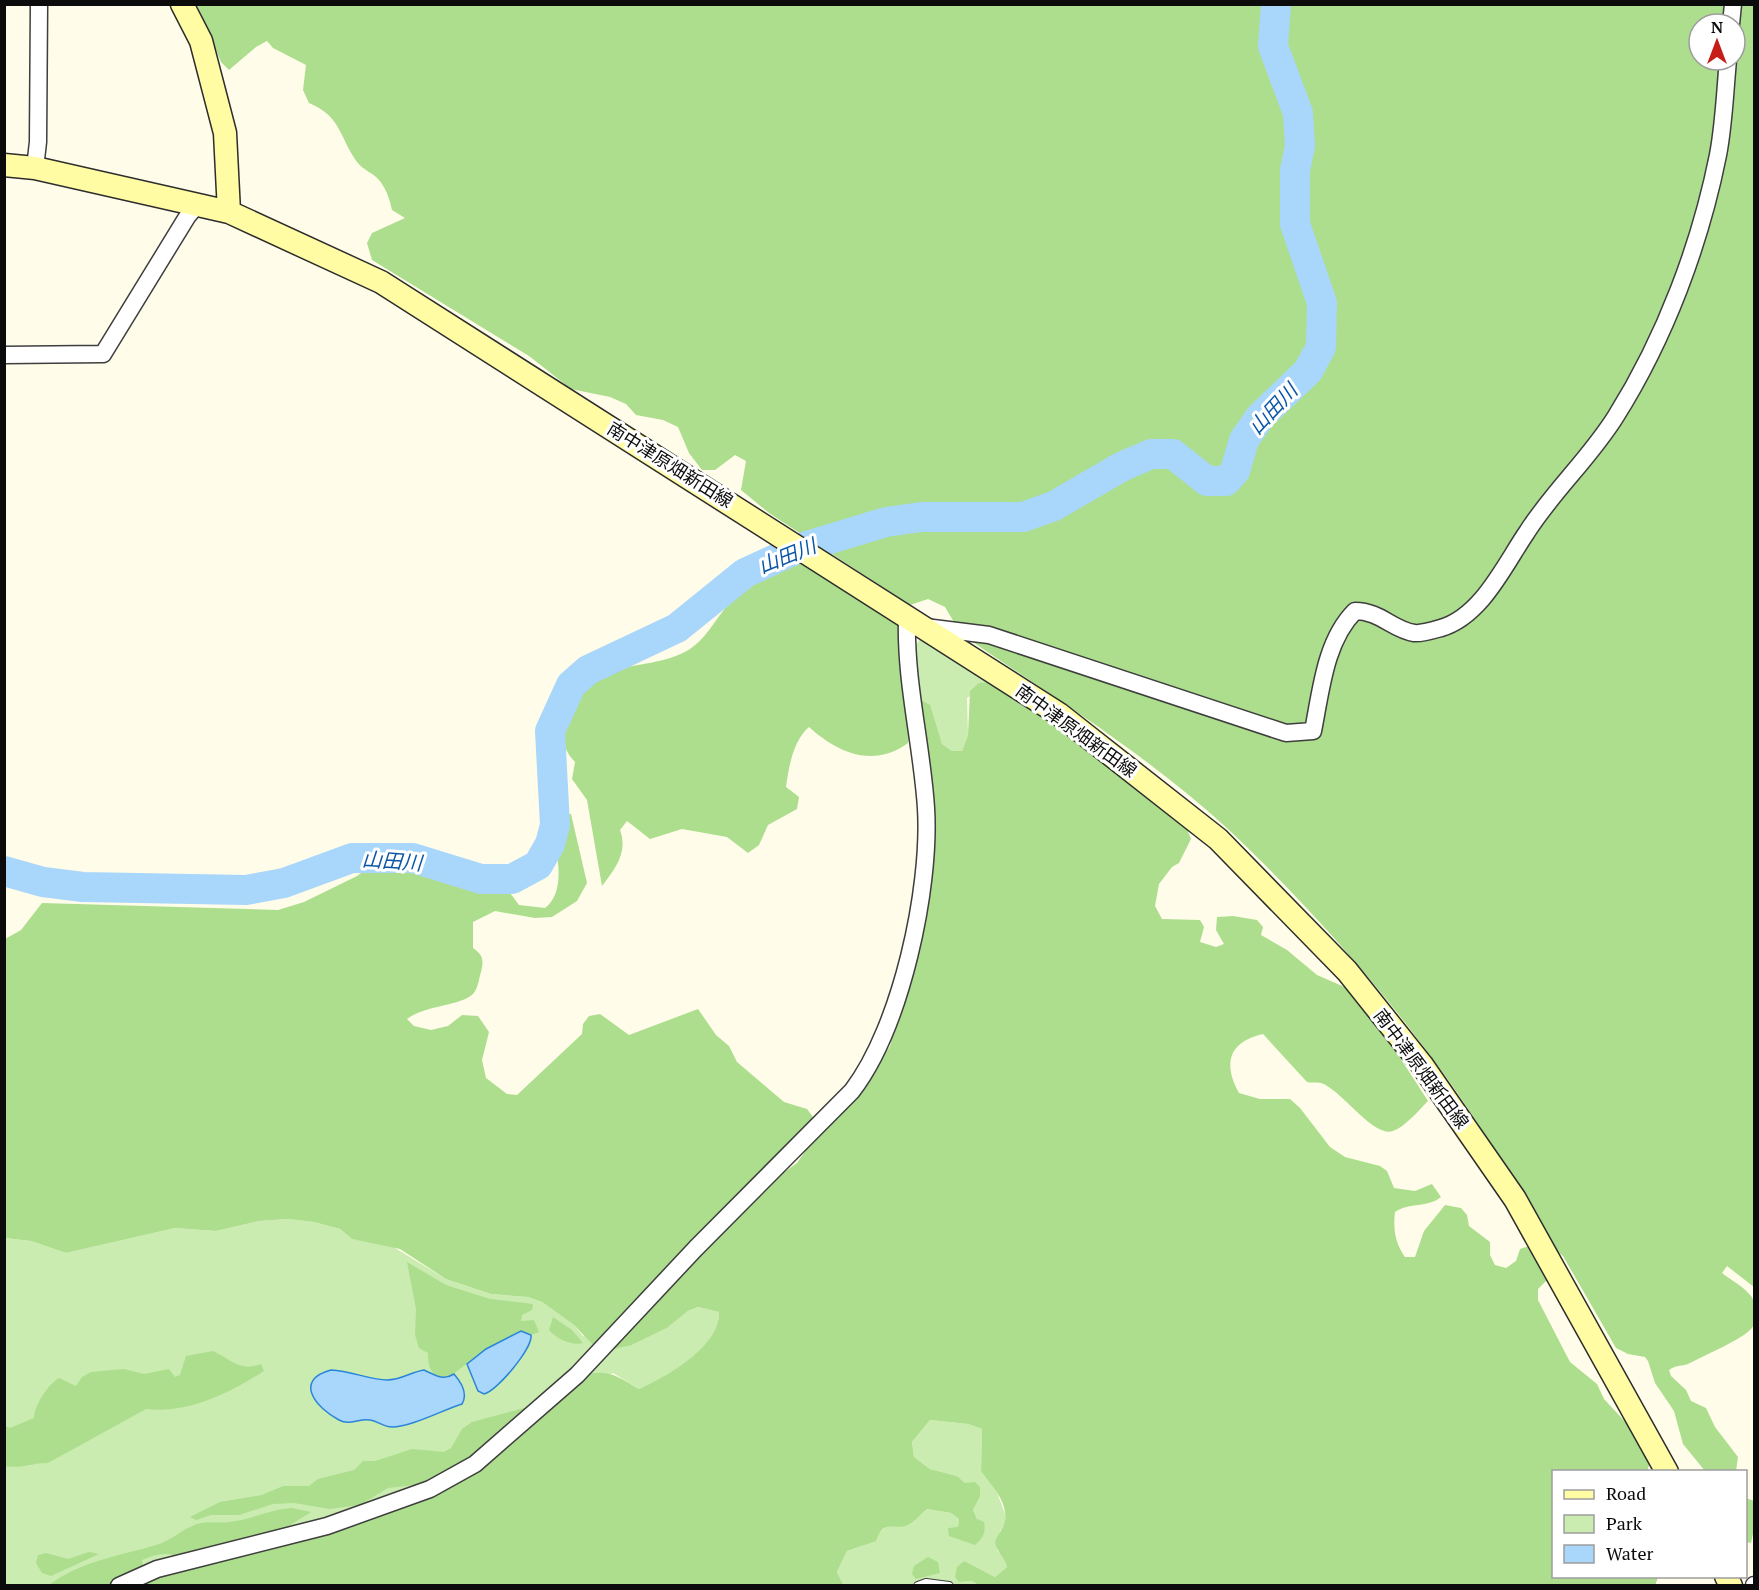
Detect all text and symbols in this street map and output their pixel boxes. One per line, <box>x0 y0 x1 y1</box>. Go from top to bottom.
north arrow <box>1687 12 1747 72</box>
text: N <box>1711 16 1723 38</box>
water label: 山田川 <box>1242 376 1304 440</box>
street label: 南中津原畑新田線 <box>603 416 738 512</box>
water label: 山田川 <box>754 531 822 579</box>
street label: 南中津原畑新田線 <box>1011 678 1142 782</box>
water label: 山田川 <box>361 845 425 876</box>
street label: 南中津原畑新田線 <box>1369 1004 1475 1133</box>
legend <box>1552 1470 1747 1578</box>
text: Road <box>1606 1481 1646 1505</box>
text: Park <box>1606 1511 1643 1535</box>
text: Water <box>1606 1541 1653 1565</box>

